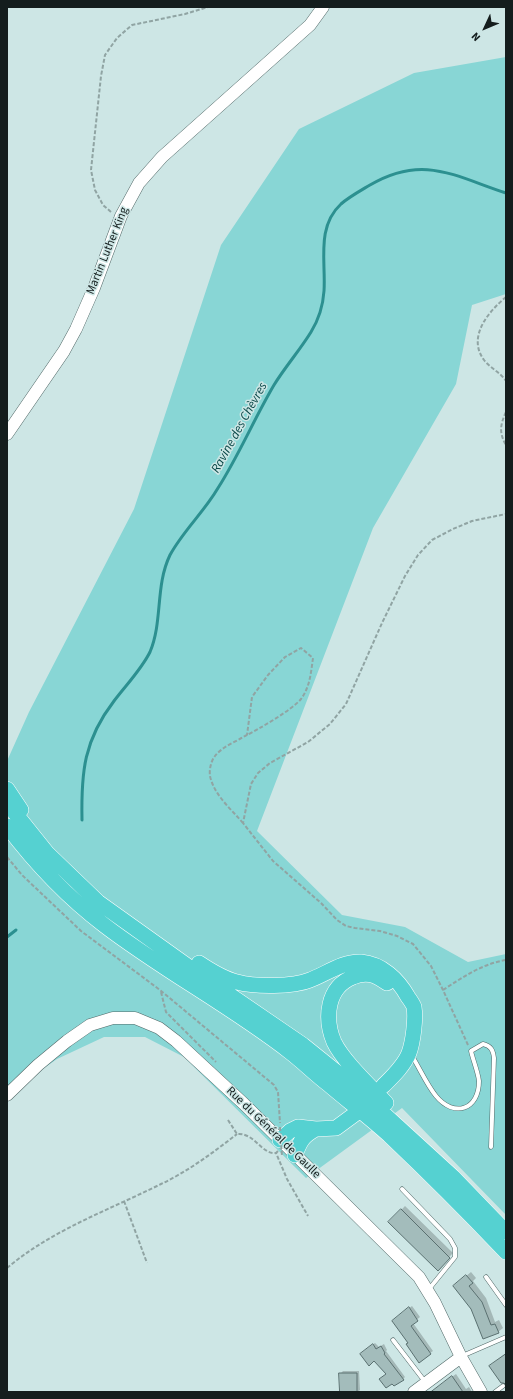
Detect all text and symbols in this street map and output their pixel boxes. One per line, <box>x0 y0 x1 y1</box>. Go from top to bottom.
north arrow <box>465 8 505 48</box>
text: N <box>468 29 484 45</box>
street label: Martin Luther King <box>84 205 132 297</box>
water label: Ravine des Chèvres <box>209 380 271 476</box>
street label: Rue du Général de Gaulle <box>223 1084 323 1182</box>

